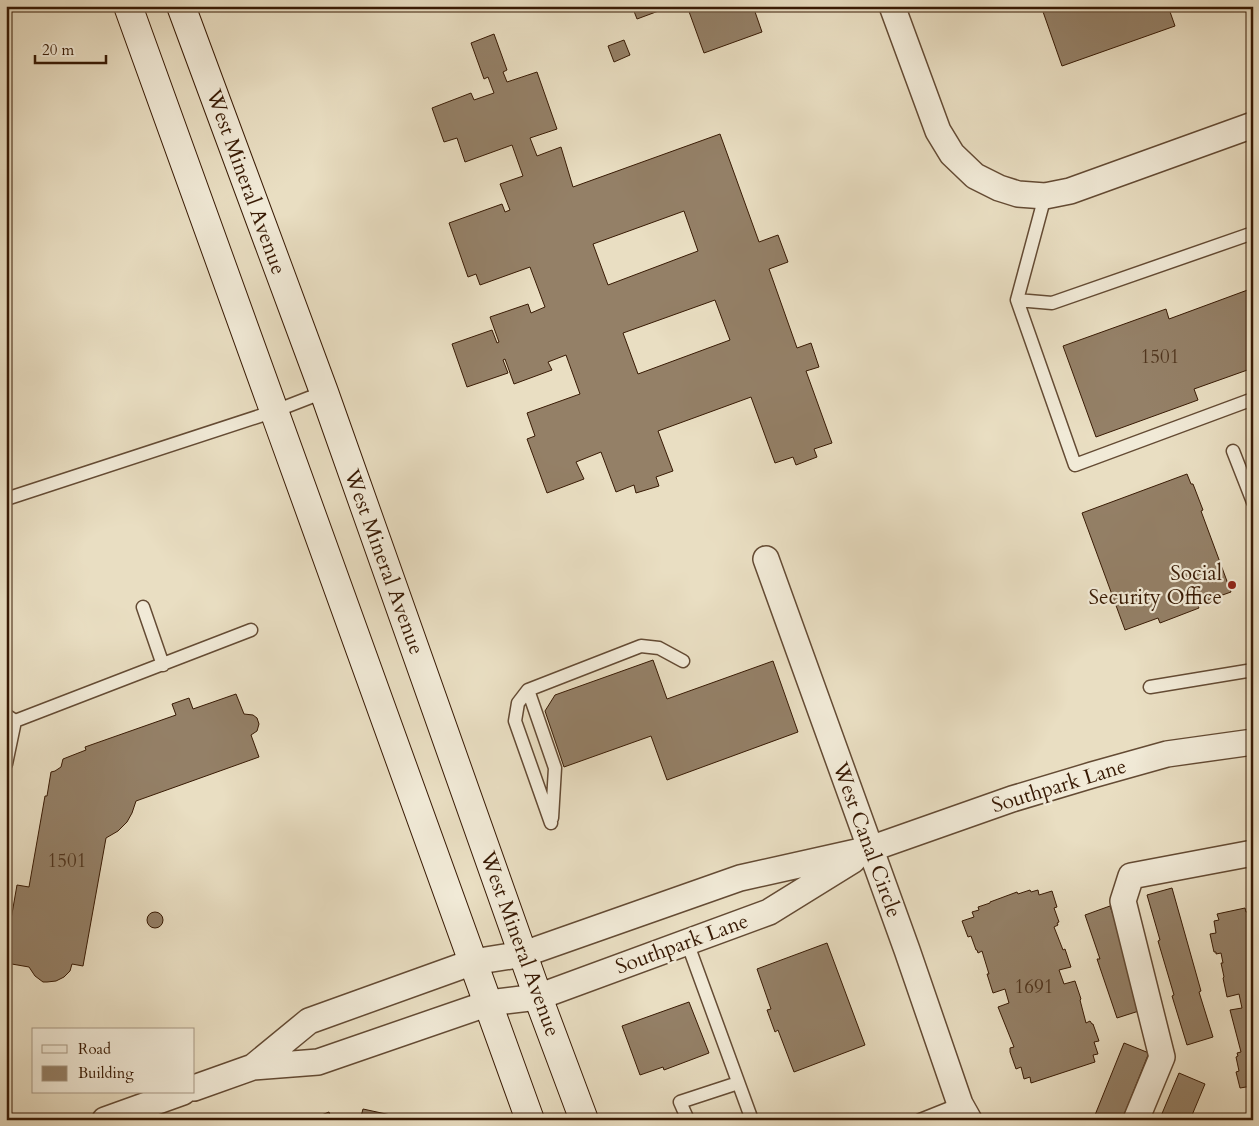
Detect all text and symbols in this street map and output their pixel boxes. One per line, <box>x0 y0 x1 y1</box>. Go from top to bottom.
scale bar <box>35 32 106 64</box>
text: 20 m <box>42 40 74 60</box>
street label: West Mineral Avenue <box>199 84 293 279</box>
house number: 1501 <box>1141 344 1179 370</box>
street label: West Mineral Avenue <box>337 464 431 659</box>
place label: Social Security Office <box>1089 559 1222 612</box>
marker: Social Security Office <box>1226 579 1238 591</box>
street label: Southpark Lane <box>988 752 1130 820</box>
street label: West Canal Circle <box>825 757 909 922</box>
street label: West Mineral Avenue <box>473 846 567 1041</box>
house number: 1501 <box>48 848 86 874</box>
street label: Southpark Lane <box>611 906 753 982</box>
house number: 1691 <box>1015 974 1053 1000</box>
legend <box>32 1028 195 1094</box>
text: Road <box>78 1039 111 1059</box>
text: Building <box>78 1063 134 1083</box>

